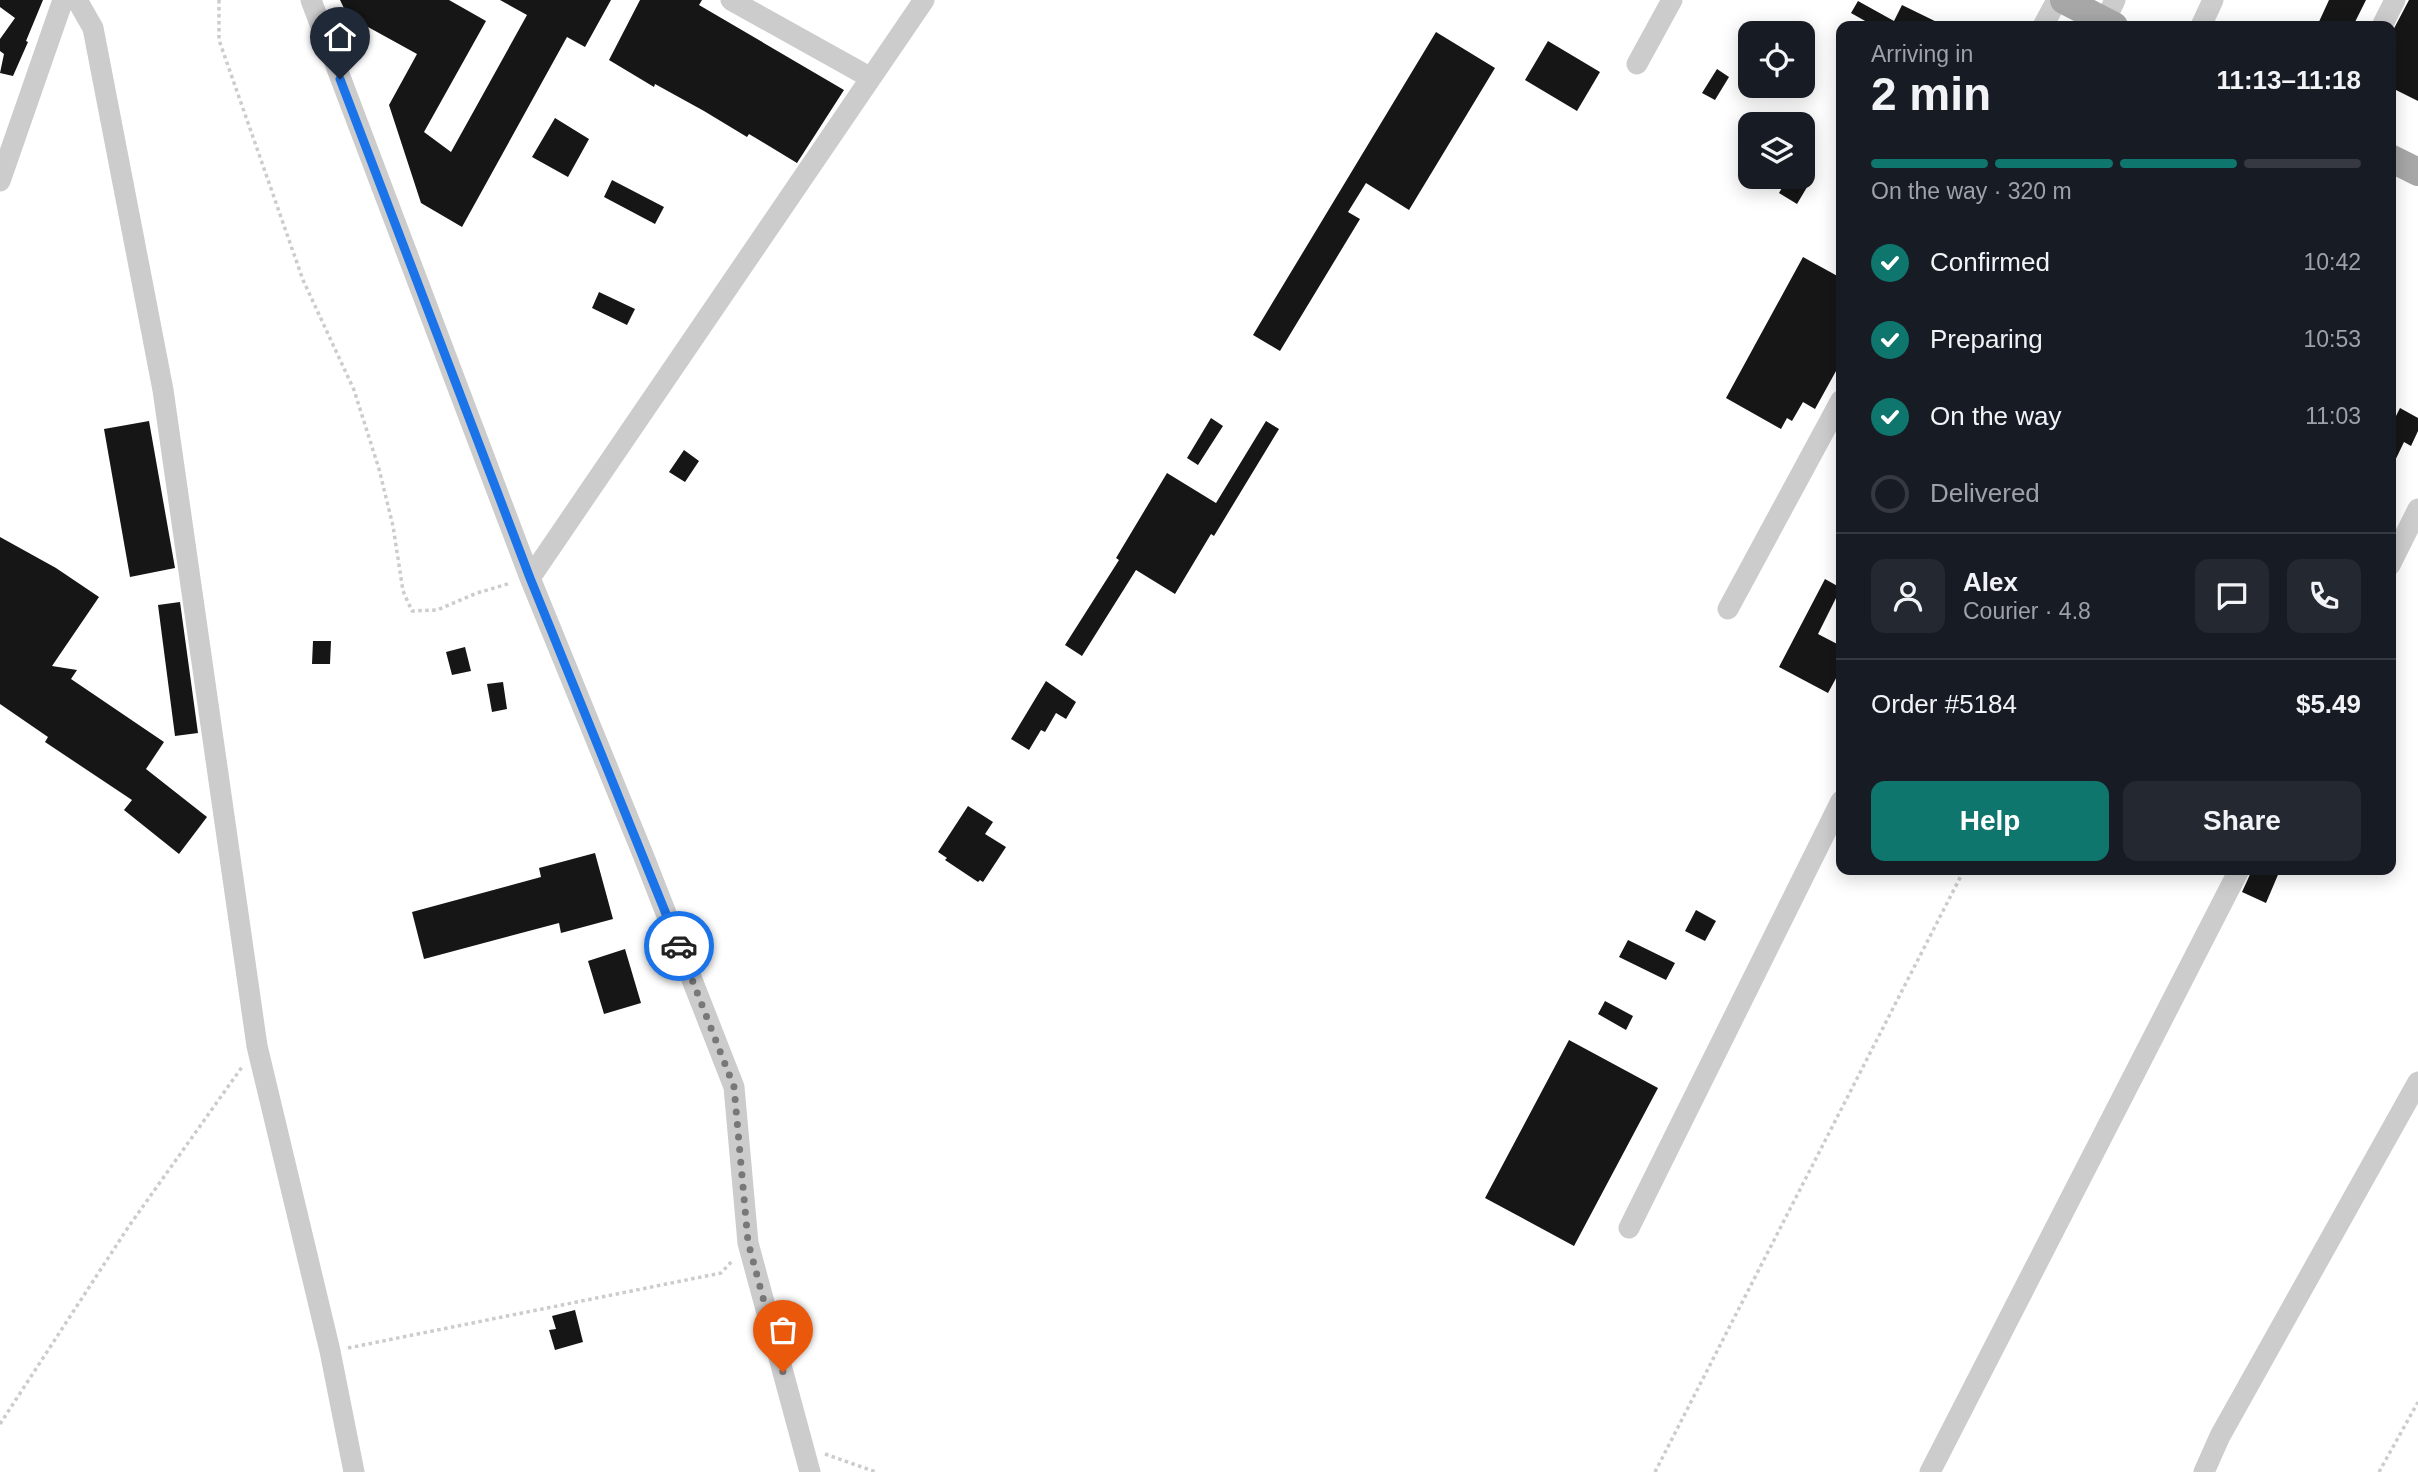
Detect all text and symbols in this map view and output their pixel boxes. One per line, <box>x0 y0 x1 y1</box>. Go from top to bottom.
pin <box>310 7 370 79</box>
icon: home <box>321 18 359 56</box>
map controls <box>1738 21 1815 189</box>
button: locate <box>1738 21 1815 98</box>
text: Arriving in <box>1871 41 1973 67</box>
text: 11:13–11:18 <box>2216 65 2361 95</box>
text: 2 min <box>1871 68 1991 120</box>
button: layers <box>1738 112 1815 189</box>
text: On the way · 320 m <box>1871 178 2072 204</box>
icon: check <box>1871 244 1909 282</box>
text: Confirmed <box>1930 247 2050 277</box>
text: 10:42 <box>2303 249 2361 275</box>
icon: check <box>1871 321 1909 359</box>
text: Preparing <box>1930 324 2043 354</box>
text: 10:53 <box>2303 326 2361 352</box>
icon: check <box>1871 398 1909 436</box>
text: On the way <box>1930 401 2062 431</box>
text: 11:03 <box>2305 403 2361 429</box>
text: Delivered <box>1930 478 2040 508</box>
button: person <box>1871 559 1945 633</box>
button: chat <box>2195 559 2269 633</box>
button: phone <box>2287 559 2361 633</box>
text: Alex <box>1963 567 2018 597</box>
text: Courier · 4.8 <box>1963 598 2091 624</box>
text: Order #5184 <box>1871 689 2017 719</box>
text: $5.49 <box>2296 689 2361 719</box>
button: Help <box>1871 781 2109 861</box>
button: Share <box>2123 781 2361 861</box>
courier <box>644 911 714 981</box>
icon: car <box>660 927 698 965</box>
pin <box>753 1300 813 1372</box>
icon: bag <box>764 1311 802 1349</box>

